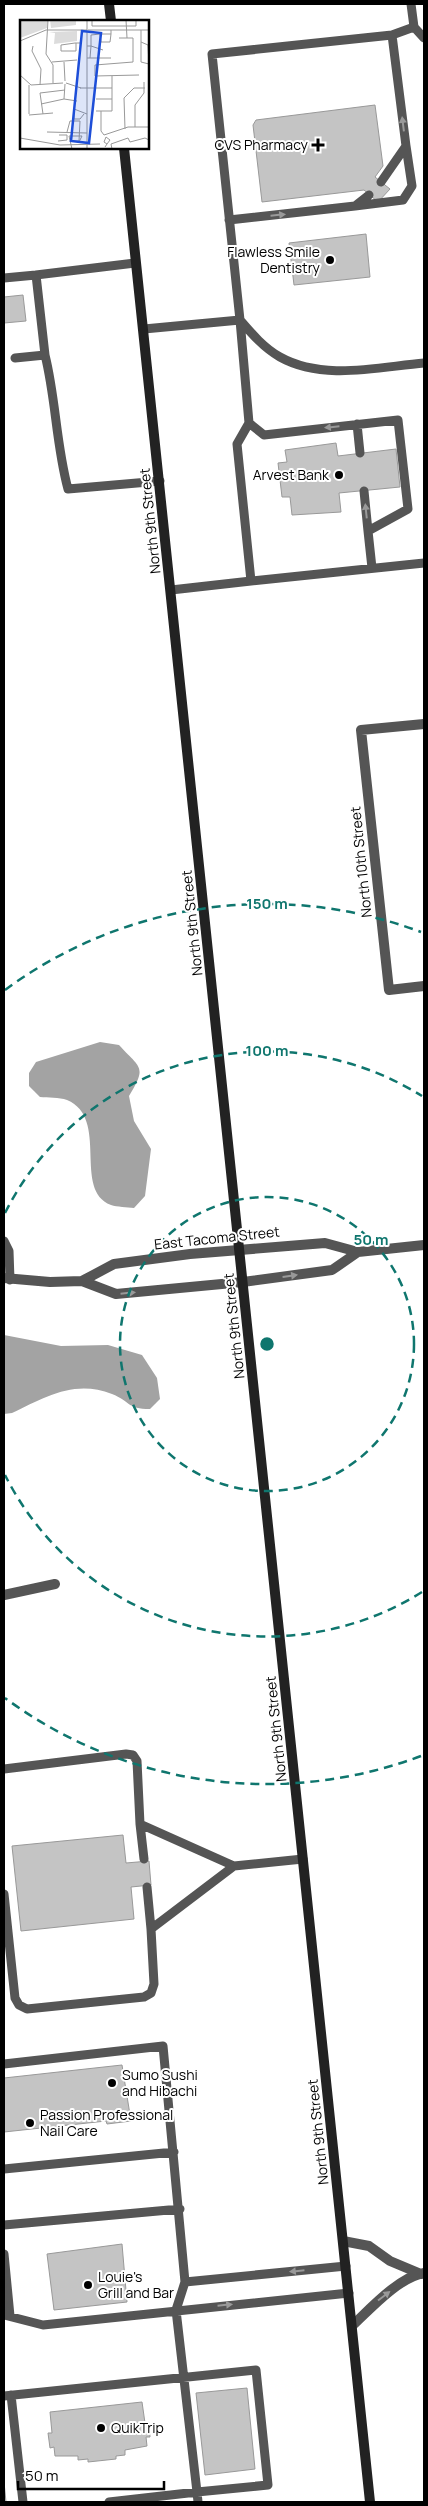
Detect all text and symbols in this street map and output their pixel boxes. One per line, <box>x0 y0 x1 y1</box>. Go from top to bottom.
inset map <box>20 20 149 149</box>
one-way arrow <box>399 116 407 132</box>
place label: CVS Pharmacy <box>215 135 309 154</box>
marker: CVS Pharmacy <box>312 139 324 151</box>
one-way arrow <box>270 211 286 219</box>
place label: Flawless Smile Dentistry <box>227 242 321 277</box>
marker: Flawless Smile Dentistry <box>324 254 336 266</box>
one-way arrow <box>324 423 340 431</box>
place label: Arvest Bank <box>253 465 330 484</box>
street label: North 9th Street <box>134 467 164 575</box>
marker: Arvest Bank <box>333 469 345 481</box>
one-way arrow <box>362 503 370 519</box>
street label: North 10th Street <box>345 805 376 918</box>
street label: North 9th Street <box>176 869 206 977</box>
text: 150 m <box>246 893 288 914</box>
text: 100 m <box>246 1040 288 1061</box>
street label: East Tacoma Street <box>153 1221 281 1254</box>
text: 50 m <box>353 1229 389 1250</box>
street label: North 9th Street <box>218 1272 248 1380</box>
one-way arrow <box>282 1272 298 1280</box>
one-way arrow <box>121 1289 137 1297</box>
centre of rings <box>258 1335 276 1353</box>
street label: North 9th Street <box>260 1675 290 1783</box>
place label: Sumo Sushi and Hibachi <box>122 2065 198 2100</box>
marker: Sumo Sushi and Hibachi <box>106 2077 118 2089</box>
street label: North 9th Street <box>302 2078 332 2186</box>
place label: Passion Professional Nail Care <box>40 2105 173 2140</box>
marker: Passion Professional Nail Care <box>24 2117 36 2129</box>
place label: Louie's Grill and Bar <box>98 2267 174 2302</box>
one-way arrow <box>289 2267 305 2275</box>
marker: Louie's Grill and Bar <box>82 2279 94 2291</box>
one-way arrow <box>377 2291 390 2302</box>
one-way arrow <box>217 2301 233 2309</box>
place label: QuikTrip <box>111 2418 164 2437</box>
marker: QuikTrip <box>95 2422 107 2434</box>
scale bar <box>18 2458 164 2490</box>
text: 50 m <box>25 2465 59 2486</box>

